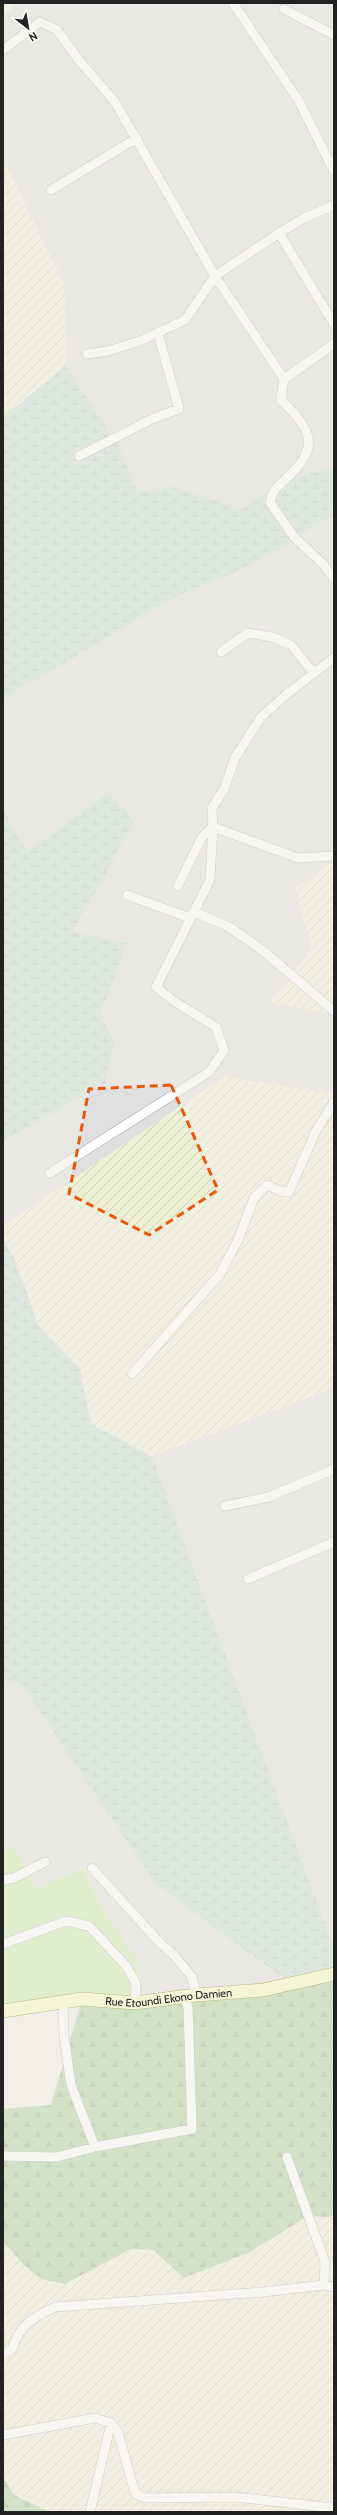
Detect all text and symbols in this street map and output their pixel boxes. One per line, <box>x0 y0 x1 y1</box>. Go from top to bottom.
north arrow <box>8 8 48 48</box>
text: N <box>26 29 40 45</box>
street label: Rue Etoundi Ekono Damien <box>105 1985 233 2010</box>

